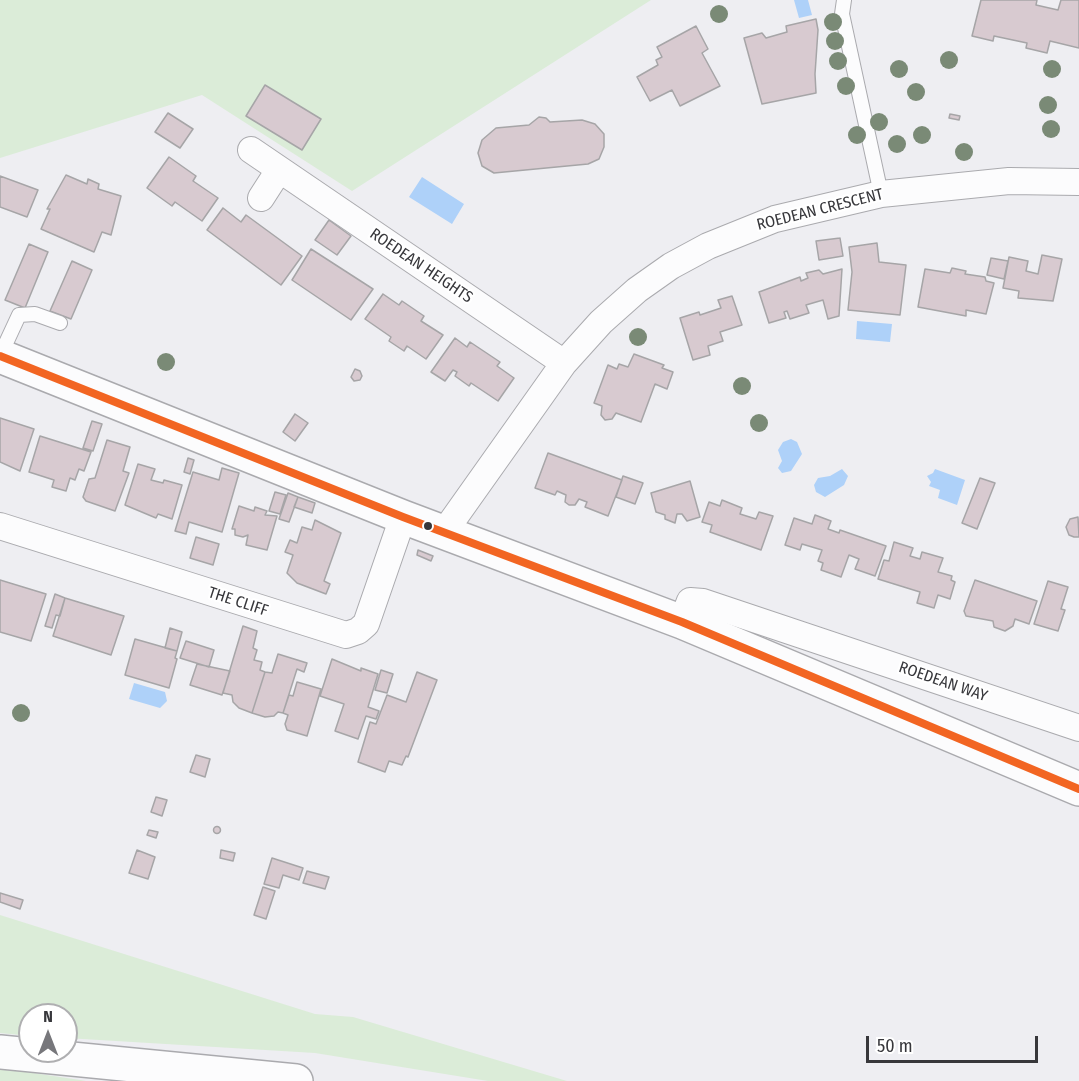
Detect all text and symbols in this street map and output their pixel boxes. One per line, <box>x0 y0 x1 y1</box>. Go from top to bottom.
street label: ROEDEAN CRESCENT <box>755 185 885 235</box>
street label: ROEDEAN HEIGHTS <box>366 224 476 308</box>
unlabelled marker <box>422 520 434 532</box>
street label: THE CLIFF <box>206 583 270 621</box>
street label: ROEDEAN WAY <box>896 658 990 706</box>
north arrow <box>18 1003 78 1063</box>
text: N <box>43 1007 53 1026</box>
scale bar <box>869 1024 1042 1062</box>
text: 50 m <box>877 1035 913 1057</box>

